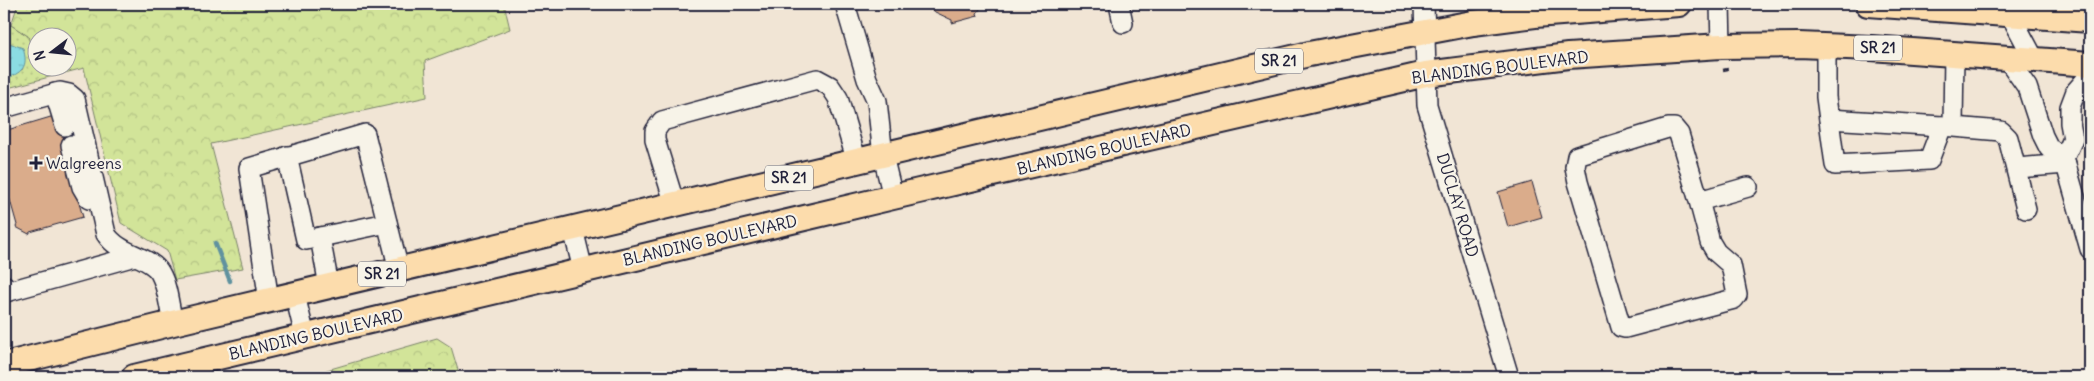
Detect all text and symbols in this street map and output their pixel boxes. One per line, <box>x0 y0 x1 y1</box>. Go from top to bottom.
north arrow <box>28 28 78 78</box>
road number: SR 21 <box>1854 36 1902 60</box>
street label: BLANDING BOULEVARD <box>1410 46 1590 88</box>
text: N <box>30 48 49 63</box>
road number: SR 21 <box>1255 48 1303 74</box>
street label: BLANDING BOULEVARD <box>1015 119 1193 179</box>
street label: DUCLAY ROAD <box>1433 150 1483 260</box>
place label: Walgreens <box>46 153 122 173</box>
marker: Walgreens <box>30 157 42 169</box>
road number: SR 21 <box>765 166 813 190</box>
street label: BLANDING BOULEVARD <box>621 210 799 270</box>
road number: SR 21 <box>358 262 406 286</box>
street label: BLANDING BOULEVARD <box>227 304 405 364</box>

